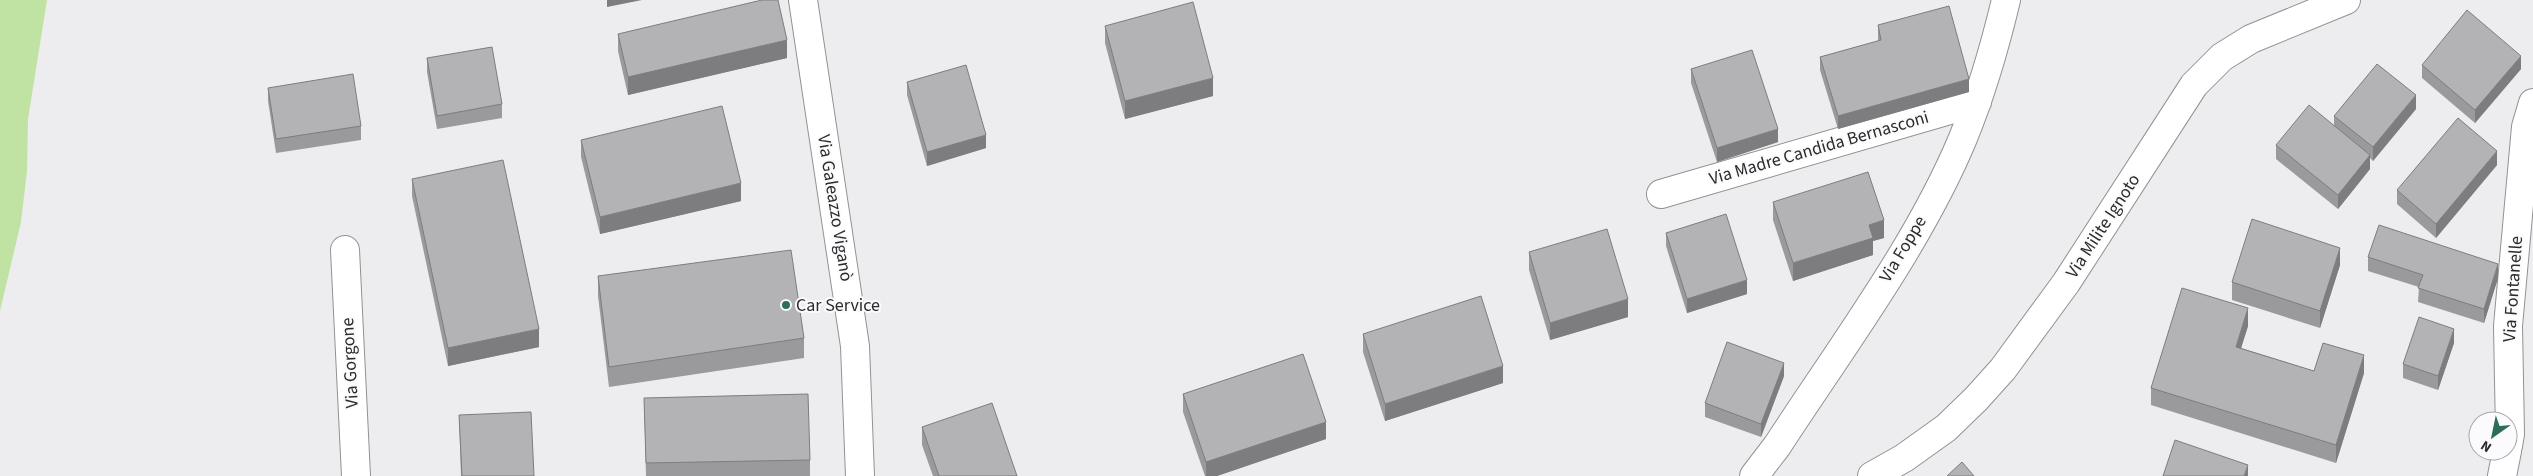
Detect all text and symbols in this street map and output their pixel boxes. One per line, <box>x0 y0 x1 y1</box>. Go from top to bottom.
street label: Via Madre Candida Bernasconi <box>1706 105 1932 191</box>
street label: Via Galeazzo Viganò <box>811 133 859 283</box>
street label: Via Milite Ignoto <box>2060 169 2146 283</box>
street label: Via Foppe <box>1873 211 1933 287</box>
street label: Via Fontanelle <box>2497 235 2529 343</box>
place label: Car Service <box>796 293 880 318</box>
marker: Car Service <box>780 299 792 311</box>
street label: Via Gorgone <box>335 317 365 409</box>
north arrow <box>2468 411 2518 461</box>
text: N <box>2477 435 2496 457</box>

